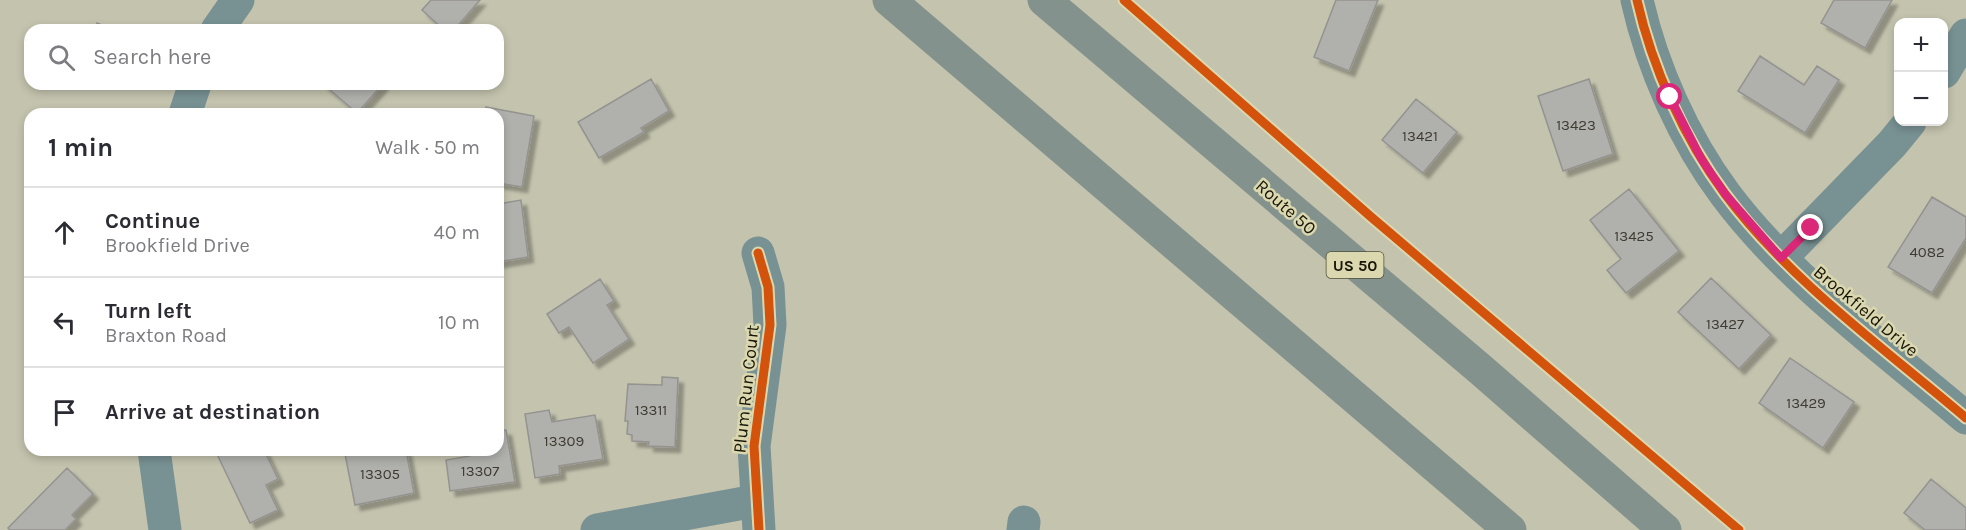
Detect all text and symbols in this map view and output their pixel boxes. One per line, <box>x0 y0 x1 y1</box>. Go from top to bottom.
map controls <box>1894 18 1948 126</box>
button: + <box>1894 18 1948 72</box>
search box <box>24 24 504 90</box>
icon: search <box>45 41 78 74</box>
text: Search here <box>93 44 211 70</box>
button: − <box>1894 72 1948 126</box>
route start <box>1656 83 1682 109</box>
house number: 13423 <box>1556 116 1596 134</box>
house number: 13421 <box>1402 127 1438 145</box>
text: 1 min <box>48 132 113 163</box>
text: Walk · 50 m <box>375 136 480 159</box>
street label: Route 50 <box>1251 175 1321 239</box>
text: Continue <box>105 208 200 234</box>
route end <box>1797 214 1823 240</box>
icon: ahead <box>48 216 81 249</box>
text: 40 m <box>434 221 480 244</box>
house number: 13425 <box>1614 227 1654 245</box>
text: Brookfield Drive <box>105 234 250 257</box>
house number: 4082 <box>1909 243 1945 261</box>
road number: US 50 <box>1326 252 1384 278</box>
street label: Brookfield Drive <box>1809 261 1923 361</box>
text: Turn left <box>105 298 192 324</box>
icon: left <box>48 306 81 339</box>
text: 10 m <box>438 311 480 334</box>
house number: 13427 <box>1706 315 1744 333</box>
street label: Plum Run Court <box>728 323 764 454</box>
text: Braxton Road <box>105 324 227 347</box>
house number: 13429 <box>1786 394 1826 412</box>
icon: arrive <box>48 396 81 429</box>
text: Arrive at destination <box>105 399 320 425</box>
house number: 13311 <box>635 401 667 419</box>
house number: 13309 <box>544 432 584 450</box>
house number: 13307 <box>461 462 499 480</box>
house number: 13305 <box>360 465 400 483</box>

